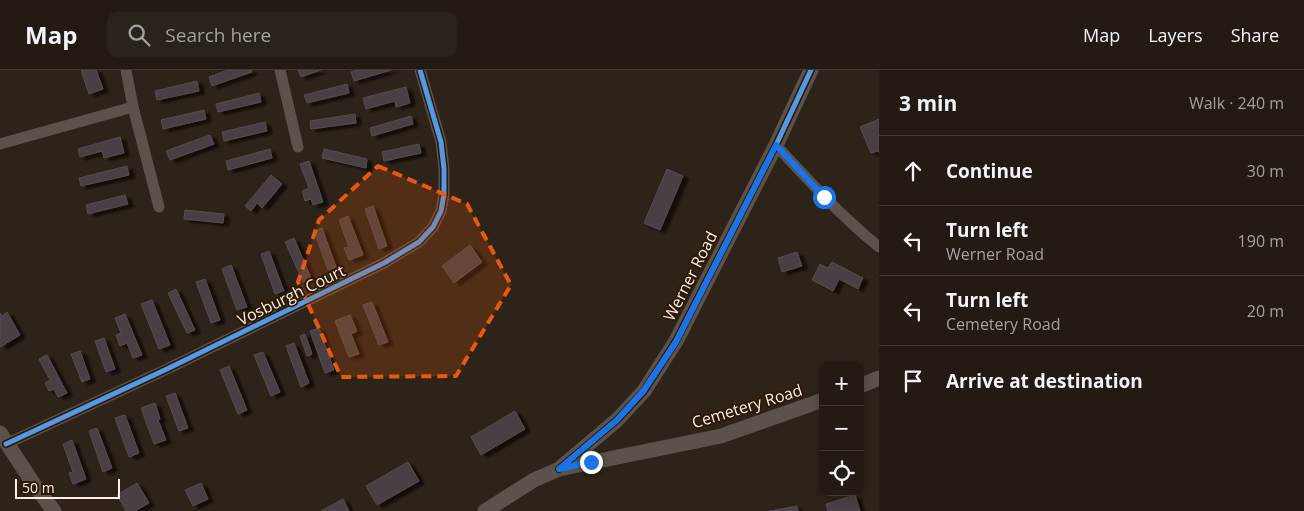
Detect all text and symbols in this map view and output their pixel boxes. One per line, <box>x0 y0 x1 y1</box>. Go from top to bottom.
search box <box>107 12 457 57</box>
text: Map <box>25 18 77 51</box>
icon: search <box>125 21 153 49</box>
text: Search here <box>165 22 271 48</box>
text: Map <box>1083 23 1120 47</box>
text: Layers <box>1148 23 1203 47</box>
text: Share <box>1231 23 1279 47</box>
text: 3 min <box>899 89 957 117</box>
text: Walk · 240 m <box>1189 92 1284 114</box>
icon: ahead <box>899 157 927 185</box>
text: Continue <box>946 158 1033 184</box>
text: 30 m <box>1247 160 1284 182</box>
route start <box>813 186 836 209</box>
text: Turn left <box>946 217 1028 243</box>
street label: Werner Road <box>658 227 722 325</box>
icon: left <box>899 227 927 255</box>
text: 190 m <box>1238 230 1284 252</box>
text: Werner Road <box>946 243 1044 265</box>
street label: Vosburgh Court <box>233 259 349 331</box>
text: Turn left <box>946 287 1028 313</box>
icon: left <box>899 297 927 325</box>
text: 20 m <box>1247 300 1284 322</box>
text: Cemetery Road <box>946 313 1060 335</box>
map controls <box>819 361 864 496</box>
button: + <box>819 361 864 406</box>
icon: arrive <box>899 367 927 395</box>
text: Arrive at destination <box>946 368 1143 394</box>
street label: Cemetery Road <box>689 379 805 433</box>
button: − <box>819 406 864 451</box>
route end <box>580 451 603 474</box>
button: locate <box>819 451 864 496</box>
scale bar <box>15 476 120 499</box>
text: 50 m <box>22 478 55 497</box>

